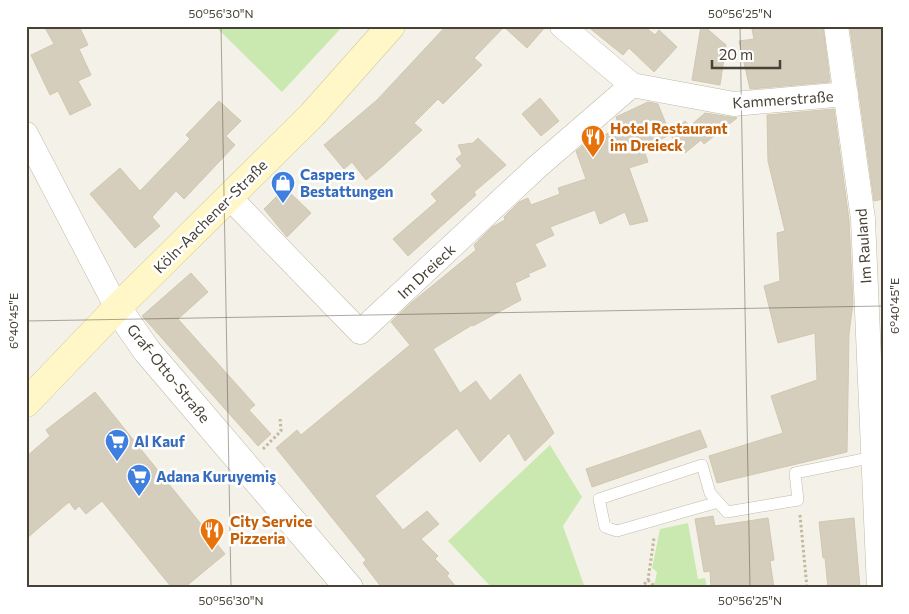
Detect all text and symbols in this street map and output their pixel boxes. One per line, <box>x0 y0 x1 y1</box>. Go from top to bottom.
text: 50°56'30"N <box>188 6 254 20</box>
text: 50°56'25"N <box>708 6 772 20</box>
scale bar <box>712 38 779 70</box>
text: 20 m <box>719 45 753 63</box>
street label: Kammerstraße <box>732 86 834 112</box>
place label: Hotel Restaurant im Dreieck <box>610 119 728 154</box>
restaurant icon: Hotel Restaurant im Dreieck <box>580 124 606 158</box>
street label: Köln-Aachener-Straße <box>149 155 271 277</box>
place label: Caspers Bestattungen <box>300 165 394 200</box>
shop icon: Caspers Bestattungen <box>270 170 296 204</box>
street label: Im Rauland <box>851 208 875 284</box>
street label: Im Dreieck <box>393 240 459 302</box>
text: 6°40'45"E <box>887 278 901 334</box>
text: 6°40'45"E <box>6 293 20 349</box>
street label: Graf-Otto-Straße <box>124 320 214 426</box>
supermarket icon: Al Kauf <box>104 428 130 462</box>
place label: Al Kauf <box>134 432 186 450</box>
supermarket icon: Adana Kuruyemiş <box>126 463 152 497</box>
place label: Adana Kuruyemiş <box>156 467 276 485</box>
place label: City Service Pizzeria <box>230 512 313 547</box>
restaurant icon: City Service Pizzeria <box>199 517 225 551</box>
text: 50°56'30"N <box>198 593 264 607</box>
text: 50°56'25"N <box>718 593 782 607</box>

